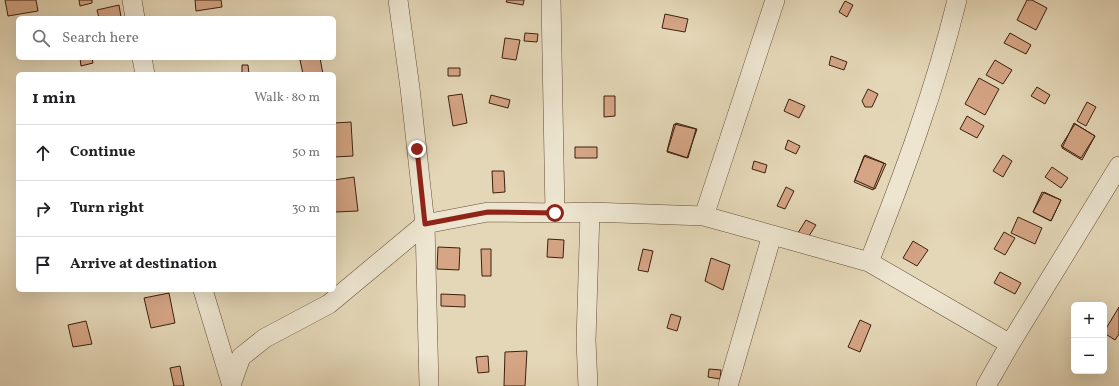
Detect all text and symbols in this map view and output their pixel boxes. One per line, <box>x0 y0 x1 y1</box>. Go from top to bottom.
search box <box>16 16 336 60</box>
icon: search <box>30 27 52 49</box>
text: Search here <box>62 28 139 49</box>
text: 1 min <box>32 87 76 110</box>
text: Walk · 80 m <box>254 89 320 107</box>
route end <box>408 140 426 158</box>
icon: ahead <box>32 142 54 164</box>
text: Continue <box>70 142 135 163</box>
text: 50 m <box>292 144 320 162</box>
icon: right <box>32 198 54 220</box>
text: Turn right <box>70 198 144 219</box>
text: 30 m <box>292 200 320 218</box>
route start <box>546 204 564 222</box>
icon: arrive <box>32 254 54 276</box>
text: Arrive at destination <box>70 254 217 275</box>
map controls <box>1071 302 1107 374</box>
button: + <box>1071 302 1107 338</box>
button: − <box>1071 338 1107 374</box>

